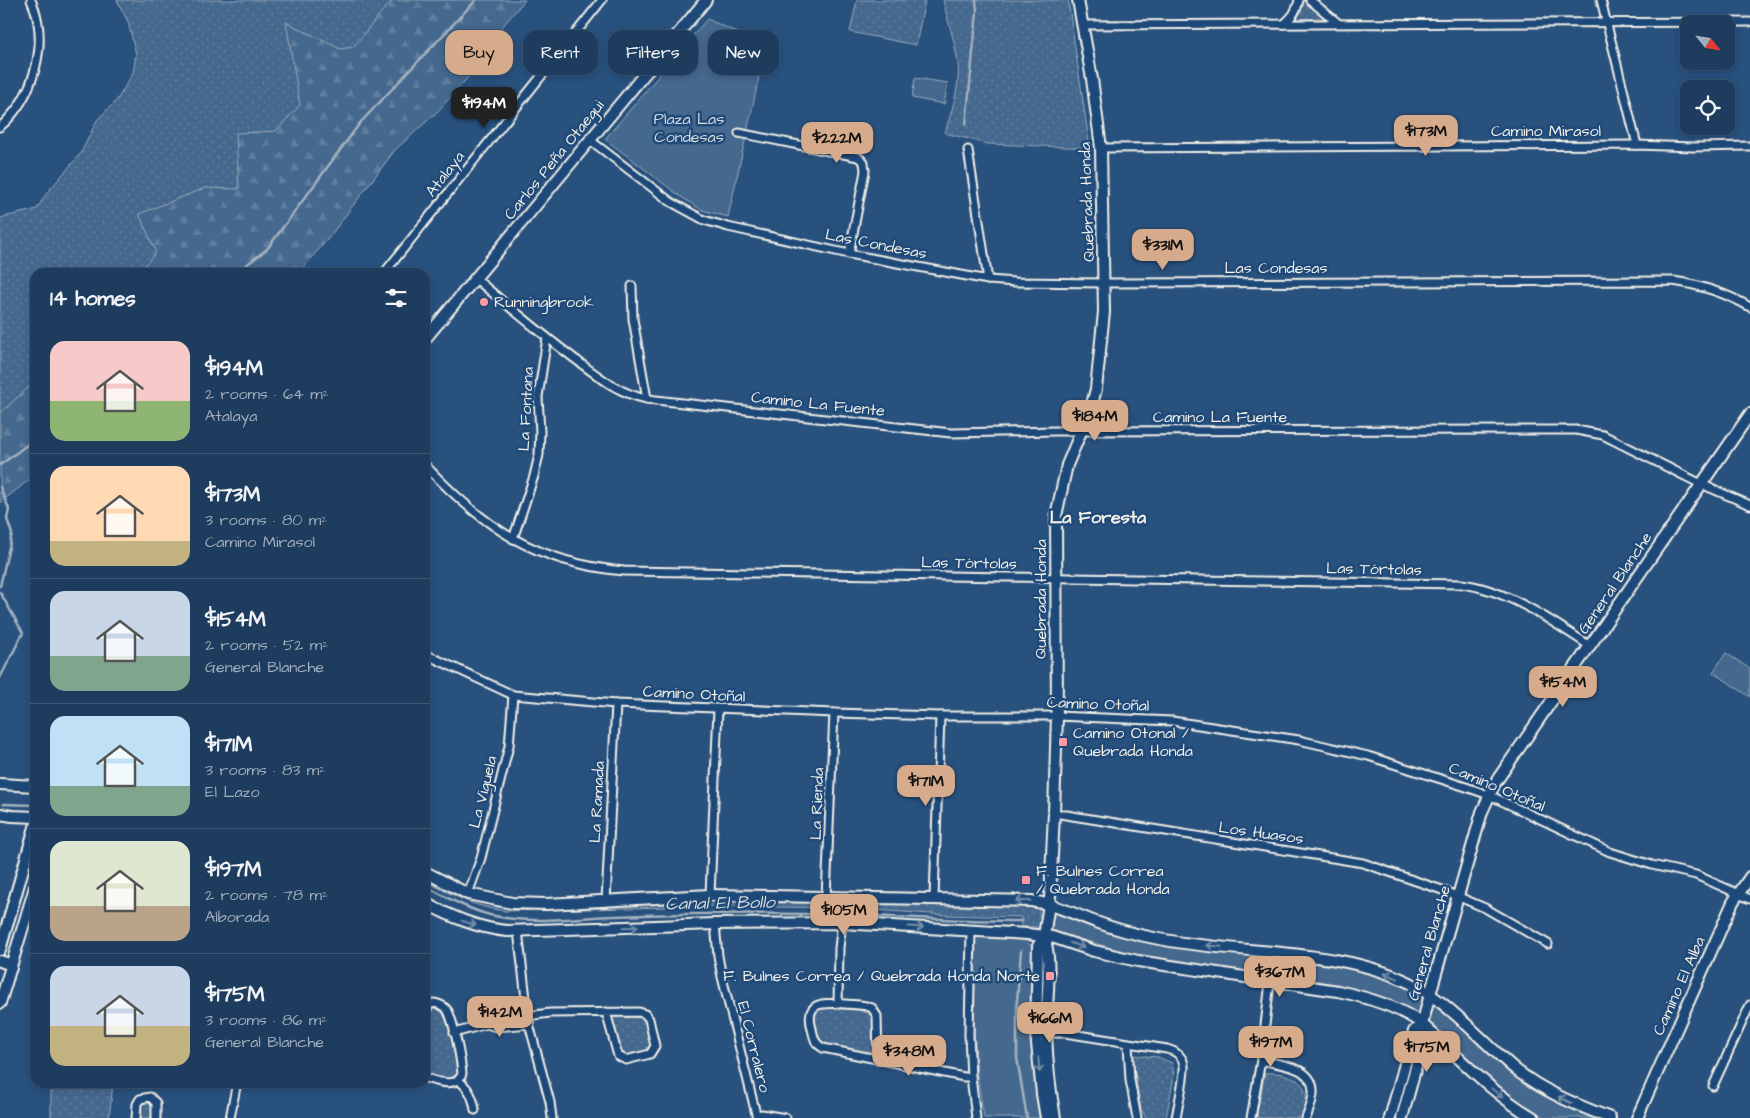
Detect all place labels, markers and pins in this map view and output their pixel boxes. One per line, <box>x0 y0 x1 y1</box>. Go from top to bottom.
pin: $194M <box>449 86 519 129</box>
pin: $173M <box>1391 114 1461 157</box>
pin: $222M <box>802 121 872 164</box>
pin: $331M <box>1128 228 1198 271</box>
place label: Runningbrook <box>494 291 594 314</box>
marker: Runningbrook <box>478 296 490 308</box>
pin: $184M <box>1060 400 1130 442</box>
pin: $154M <box>1528 666 1598 708</box>
place label: Camino Otonal / Quebrada Honda <box>1073 722 1193 762</box>
marker: Camino Otonal / Quebrada Honda <box>1057 736 1069 748</box>
pin: $171M <box>891 764 961 807</box>
place label: F. Bulnes Correa / Quebrada Honda <box>1036 860 1170 900</box>
marker: F. Bulnes Correa / Quebrada Honda <box>1020 874 1032 886</box>
pin: $105M <box>809 894 879 936</box>
pin: $367M <box>1245 956 1315 998</box>
place label: F. Bulnes Correa / Quebrada Honda Norte <box>723 965 1040 987</box>
marker: F. Bulnes Correa / Quebrada Honda Norte <box>1044 970 1056 982</box>
pin: $142M <box>465 996 535 1038</box>
pin: $166M <box>1015 1002 1085 1044</box>
pin: $197M <box>1236 1026 1306 1068</box>
pin: $175M <box>1392 1030 1462 1073</box>
pin: $348M <box>874 1034 944 1077</box>

